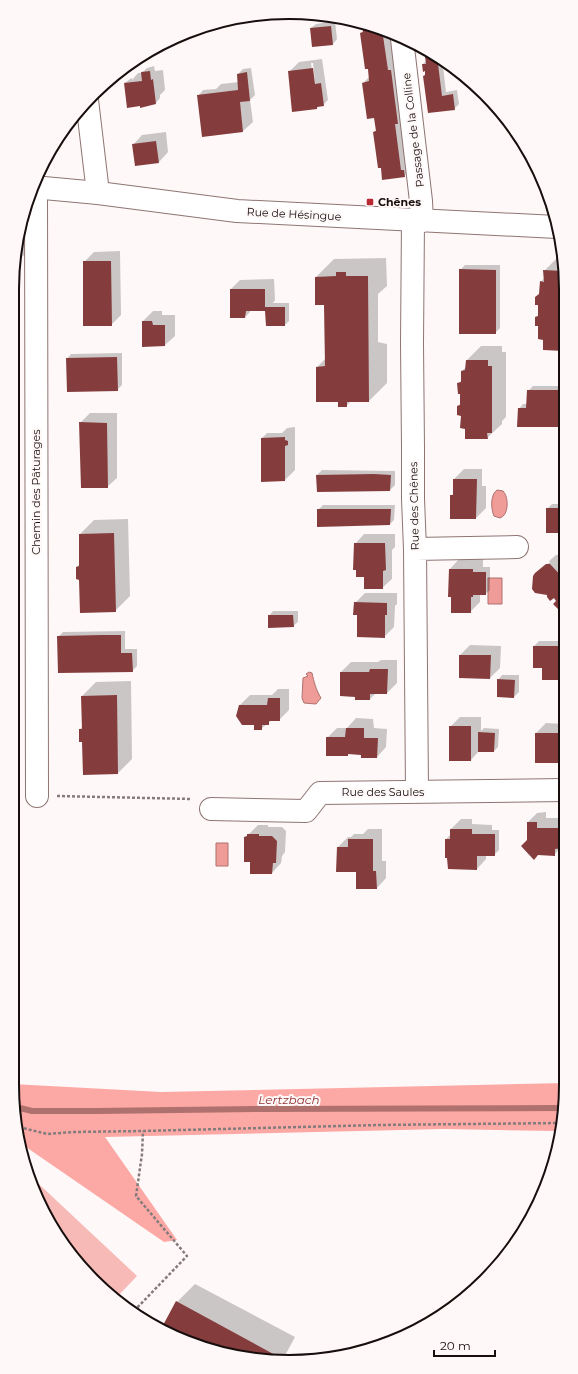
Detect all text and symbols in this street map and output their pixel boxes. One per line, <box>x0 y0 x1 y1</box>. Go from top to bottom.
street label: Passage de la Colline <box>399 72 427 188</box>
place label: Chênes <box>378 195 421 209</box>
marker: Chênes <box>365 197 375 207</box>
street label: Rue de Hésingue <box>246 205 342 223</box>
street label: Chemin des Pâturages <box>29 429 43 555</box>
street label: Rue des Chênes <box>406 461 422 550</box>
street label: Rue des Saules <box>342 785 425 799</box>
water label: Lertzbach <box>258 1092 320 1107</box>
scale bar <box>434 1332 495 1358</box>
text: 20 m <box>440 1338 471 1353</box>

